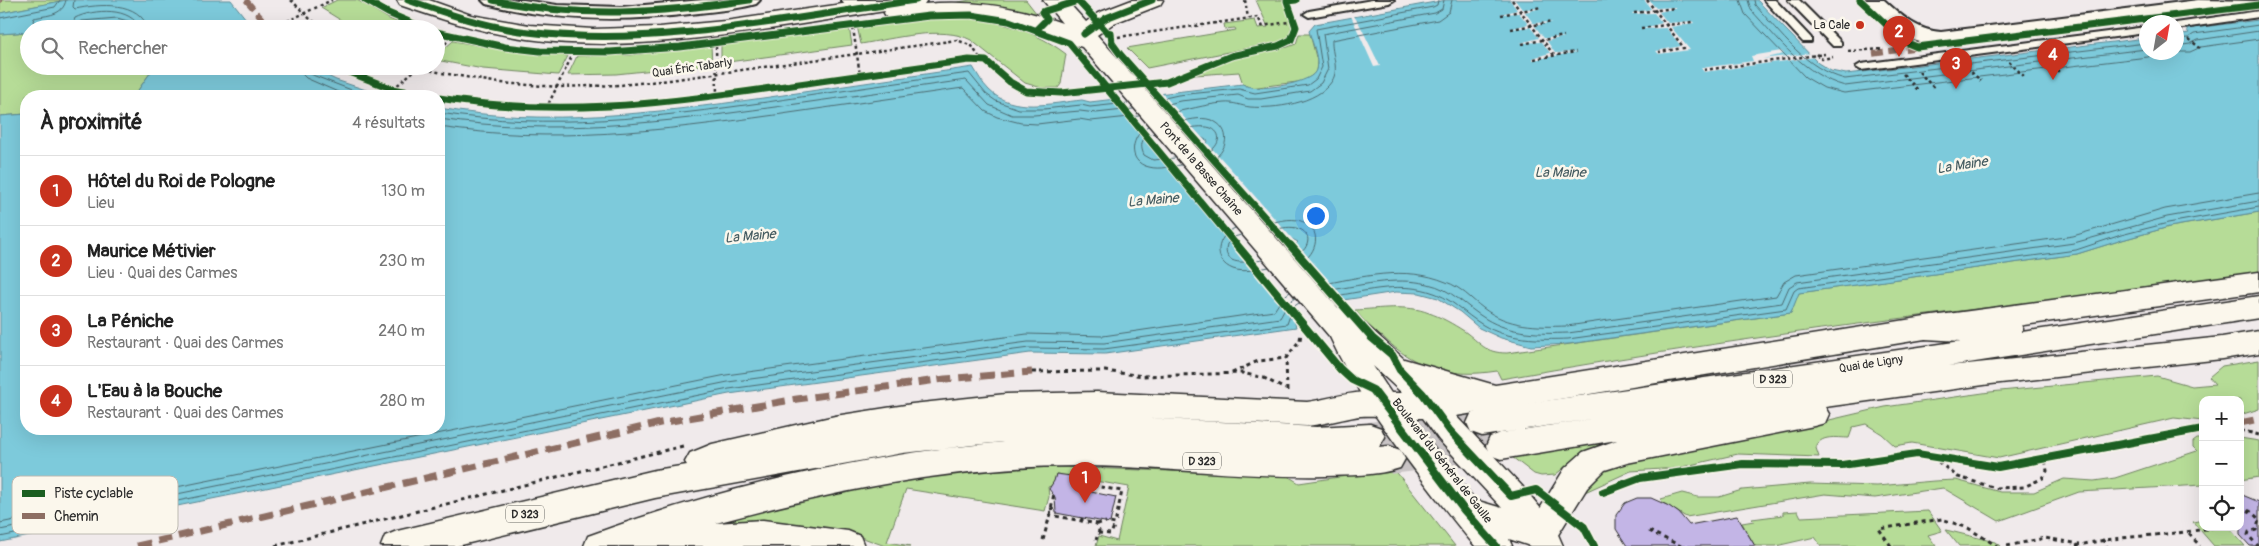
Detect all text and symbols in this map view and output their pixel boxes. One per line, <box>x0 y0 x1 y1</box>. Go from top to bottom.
north arrow <box>2139 15 2184 60</box>
pin: 2 <box>1883 16 1915 57</box>
place label: La Cale <box>1813 18 1850 33</box>
marker: La Cale <box>1854 19 1866 31</box>
search box <box>20 20 445 75</box>
icon: search <box>38 34 66 62</box>
text: Rechercher <box>78 36 168 60</box>
pin: 4 <box>2037 39 2069 80</box>
pin: 3 <box>1940 48 1972 89</box>
street label: Quai Éric Tabarly <box>651 54 733 81</box>
text: À proximité <box>40 109 143 136</box>
text: 4 résultats <box>352 113 425 133</box>
street label: Pont de la Basse Chaîne <box>1156 119 1246 219</box>
water label: La Maine <box>1935 152 1991 177</box>
water label: La Maine <box>1534 164 1588 181</box>
text: Hôtel du Roi de Pologne <box>87 169 275 193</box>
text: 1 <box>53 181 59 201</box>
text: 130 m <box>381 181 425 201</box>
water label: La Maine <box>1127 189 1181 211</box>
text: Lieu <box>87 193 115 213</box>
your location <box>1303 203 1329 229</box>
water label: La Maine <box>724 225 778 247</box>
text: Maurice Métivier <box>87 239 215 263</box>
text: 2 <box>52 251 60 271</box>
text: 230 m <box>379 251 425 271</box>
text: Lieu · Quai des Carmes <box>87 263 237 283</box>
text: La Péniche <box>87 309 173 333</box>
text: 3 <box>52 321 60 341</box>
text: 240 m <box>378 321 425 341</box>
text: Restaurant · Quai des Carmes <box>87 333 283 353</box>
street label: Quai de Ligny <box>1838 352 1904 376</box>
road number: D 323 <box>1754 370 1792 388</box>
text: L'Eau à la Bouche <box>87 379 222 403</box>
text: 4 <box>51 391 61 411</box>
text: 280 m <box>379 391 425 411</box>
street label: Boulevard du Général de Gaulle <box>1389 396 1495 527</box>
map controls <box>2199 396 2244 531</box>
button: + <box>2199 396 2244 441</box>
text: Restaurant · Quai des Carmes <box>87 403 283 423</box>
button: − <box>2199 441 2244 486</box>
road number: D 323 <box>1183 452 1221 470</box>
pin: 1 <box>1069 462 1101 503</box>
legend <box>12 476 178 534</box>
text: Piste cyclable <box>54 485 133 502</box>
button: locate <box>2199 486 2244 531</box>
road number: D 323 <box>506 506 544 522</box>
text: Chemin <box>54 508 99 525</box>

